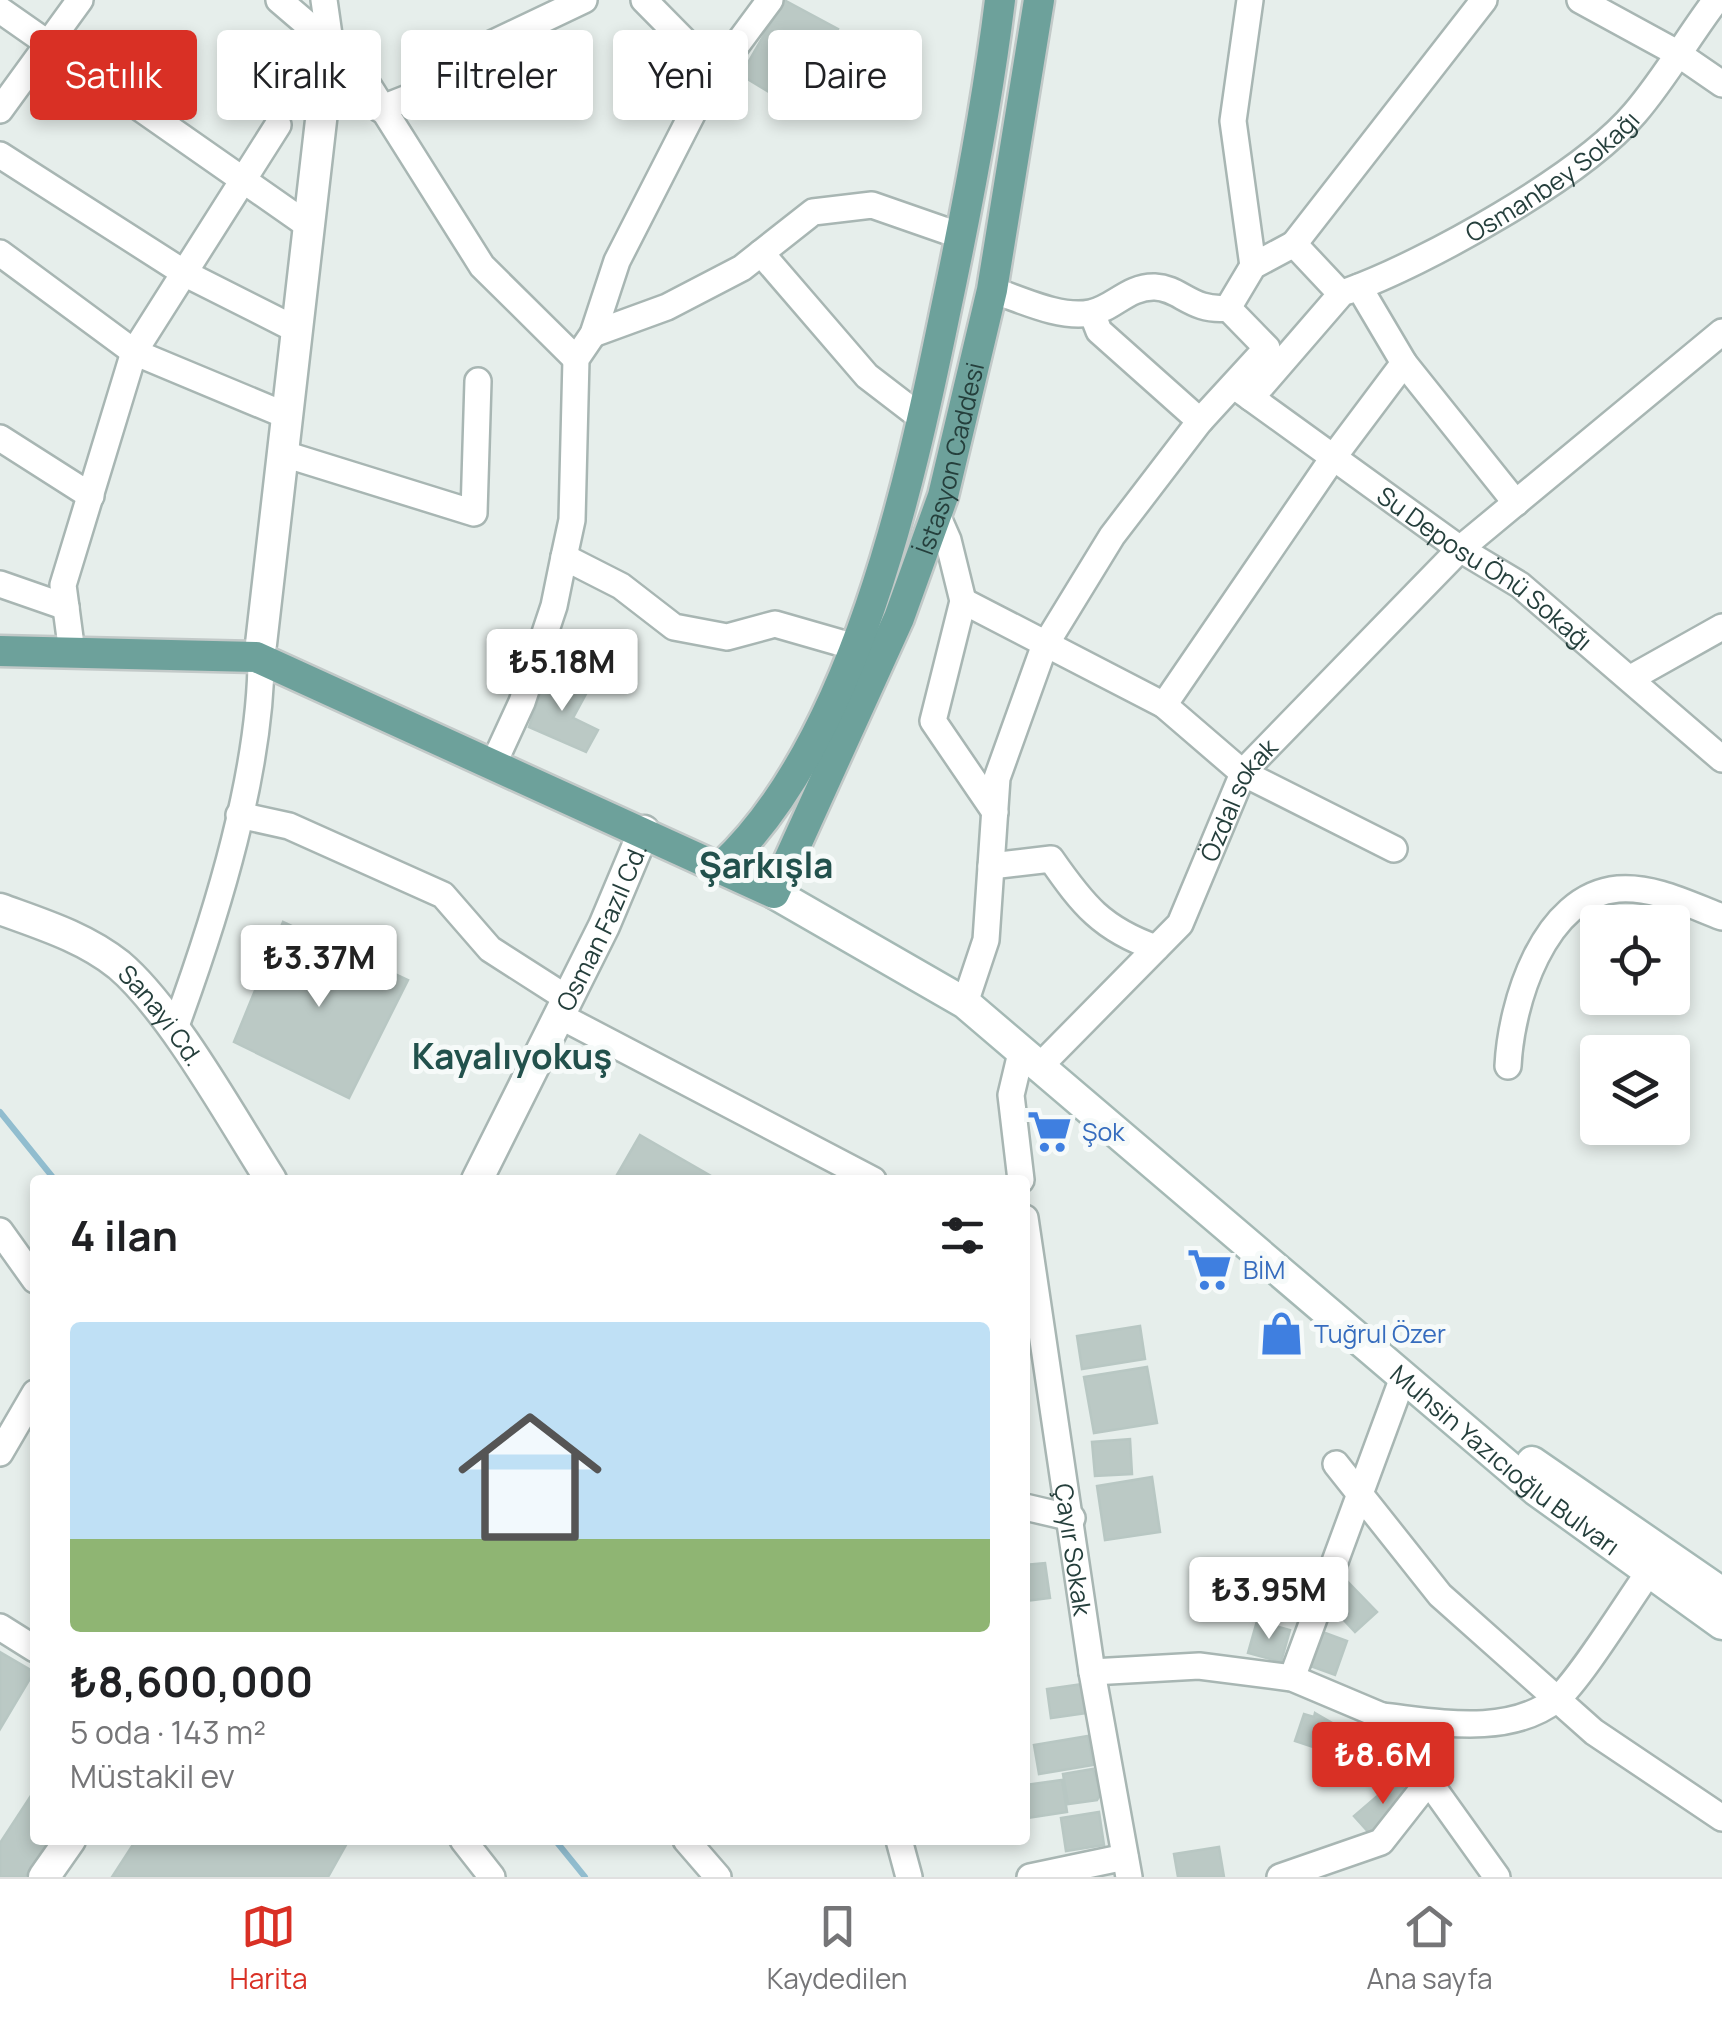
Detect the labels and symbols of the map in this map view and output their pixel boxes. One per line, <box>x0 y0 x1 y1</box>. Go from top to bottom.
street label: Osmanbey Sokağı <box>1459 103 1647 250</box>
street label: İstasyon Caddesi <box>906 359 992 559</box>
street label: Su Deposu Önü Sokağı <box>1370 477 1600 658</box>
pin: ₺5.18M <box>481 629 643 714</box>
street label: Özdal sokak <box>1191 730 1285 867</box>
street label: Osman Fazıl Cd. <box>547 838 655 1017</box>
district label: Şarkışla <box>699 841 833 889</box>
pin: ₺3.37M <box>238 925 400 1010</box>
street label: Sanayi Cd. <box>111 956 212 1072</box>
district label: Kayalıyokuş <box>412 1032 612 1080</box>
supermarket icon: Şok <box>1025 1107 1073 1155</box>
place label: Şok <box>1082 1114 1125 1149</box>
supermarket icon: BİM <box>1186 1245 1234 1293</box>
place label: BİM <box>1243 1252 1285 1287</box>
shop icon: Tuğrul Özer <box>1257 1309 1305 1357</box>
place label: Tuğrul Özer <box>1314 1316 1446 1351</box>
street label: Muhsin Yazıcıoğlu Bulvarı <box>1383 1356 1627 1563</box>
street label: Çayır Sokak <box>1047 1481 1101 1618</box>
pin: ₺3.95M <box>1188 1557 1350 1642</box>
pin: ₺8.6M <box>1313 1722 1453 1807</box>

